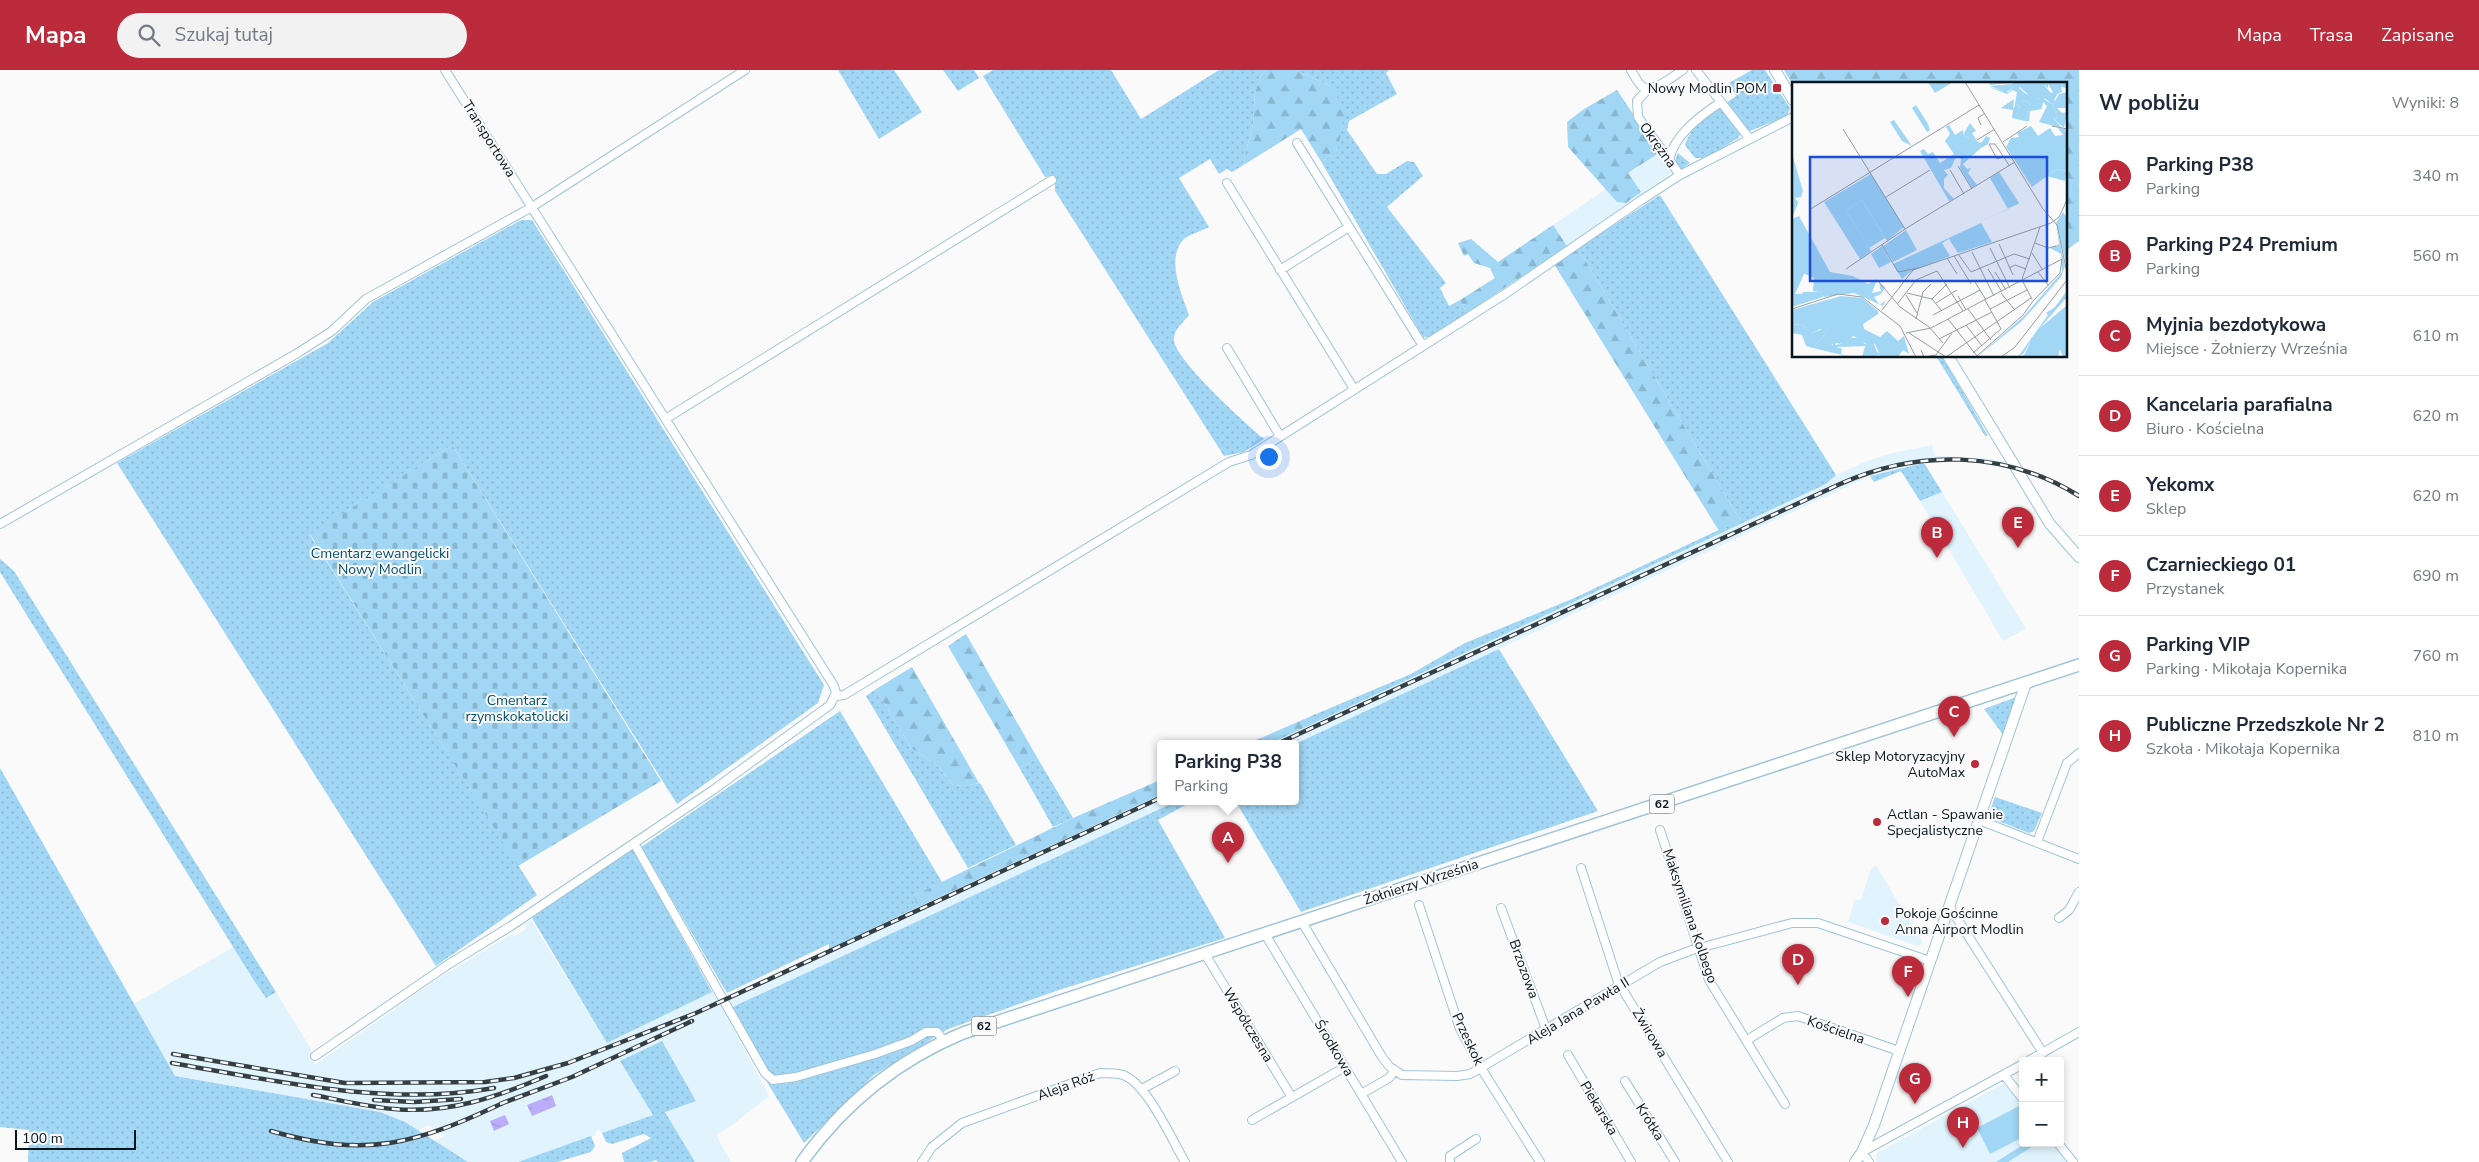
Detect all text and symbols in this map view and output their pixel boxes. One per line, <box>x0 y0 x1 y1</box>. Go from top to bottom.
search box <box>117 13 467 58</box>
text: Mapa <box>25 19 87 51</box>
icon: search <box>135 21 163 49</box>
text: Szukaj tutaj <box>175 22 273 48</box>
text: Mapa <box>2237 23 2282 47</box>
text: Trasa <box>2310 23 2353 47</box>
text: Zapisane <box>2381 23 2454 47</box>
place label: Nowy Modlin POM <box>1648 79 1767 98</box>
marker: Nowy Modlin POM <box>1771 82 1783 94</box>
inset map <box>1792 82 2066 358</box>
text: W pobliżu <box>2099 89 2200 117</box>
text: Wyniki: 8 <box>2392 92 2459 114</box>
street label: Transportowa <box>458 97 520 181</box>
street label: Okrężna <box>1635 118 1681 172</box>
text: Parking P38 <box>2146 152 2254 178</box>
text: A <box>2109 165 2121 187</box>
text: 340 m <box>2412 165 2459 187</box>
text: Parking <box>2146 178 2200 200</box>
text: Parking P24 Premium <box>2146 232 2338 258</box>
text: B <box>2109 245 2121 267</box>
text: 560 m <box>2412 245 2459 267</box>
text: Parking <box>2146 258 2200 280</box>
text: Myjnia bezdotykowa <box>2146 312 2326 338</box>
text: C <box>2110 325 2120 347</box>
text: 610 m <box>2412 325 2459 347</box>
text: Miejsce · Żołnierzy Września <box>2146 338 2348 360</box>
text: Kancelaria parafialna <box>2146 392 2333 418</box>
text: D <box>2109 405 2121 427</box>
text: 620 m <box>2412 405 2459 427</box>
text: Biuro · Kościelna <box>2146 418 2264 440</box>
your location <box>1256 444 1282 470</box>
text: Yekomx <box>2146 472 2214 498</box>
text: E <box>2110 485 2120 507</box>
text: 620 m <box>2412 485 2459 507</box>
text: Sklep <box>2146 498 2186 520</box>
pin: E <box>2002 507 2034 548</box>
pin: B <box>1921 517 1953 558</box>
park label: Cmentarz ewangelicki Nowy Modlin <box>311 544 449 579</box>
text: Czarnieckiego 01 <box>2146 552 2296 578</box>
text: F <box>2111 565 2120 587</box>
text: 690 m <box>2412 565 2459 587</box>
text: Przystanek <box>2146 578 2224 600</box>
text: Parking VIP <box>2146 632 2250 658</box>
text: G <box>2109 645 2121 667</box>
text: 760 m <box>2412 645 2459 667</box>
text: Parking · Mikołaja Kopernika <box>2146 658 2347 680</box>
park label: Cmentarz rzymskokatolicki <box>465 691 569 726</box>
pin: C <box>1938 696 1970 737</box>
text: Publiczne Przedszkole Nr 2 <box>2146 712 2385 738</box>
text: H <box>2109 725 2121 747</box>
text: 810 m <box>2412 725 2459 747</box>
text: Szkoła · Mikołaja Kopernika <box>2146 738 2340 760</box>
popup <box>1157 740 1299 805</box>
place label: Sklep Motoryzacyjny AutoMax <box>1835 747 1966 782</box>
text: Parking P38 <box>1174 749 1282 775</box>
marker: Sklep Motoryzacyjny AutoMax <box>1969 758 1981 770</box>
text: Parking <box>1174 775 1228 797</box>
road number: 62 <box>1650 794 1674 814</box>
place label: Actlan - Spawanie Specjalistyczne <box>1887 805 2003 840</box>
marker: Actlan - Spawanie Specjalistyczne <box>1871 816 1883 828</box>
pin: A <box>1212 822 1244 863</box>
street label: Maksymiliana Kolbego <box>1658 846 1722 986</box>
street label: Żołnierzy Września <box>1361 854 1481 910</box>
place label: Pokoje Gościnne Anna Airport Modlin <box>1895 904 2024 939</box>
marker: Pokoje Gościnne Anna Airport Modlin <box>1879 915 1891 927</box>
street label: Brzozowa <box>1505 937 1543 1001</box>
pin: D <box>1782 944 1814 985</box>
pin: F <box>1892 956 1924 997</box>
street label: Aleja Jana Pawła II <box>1523 973 1633 1049</box>
street label: Współczesna <box>1218 984 1278 1066</box>
street label: Żwirowa <box>1628 1005 1672 1061</box>
street label: Przeskok <box>1448 1010 1489 1069</box>
street label: Kościelna <box>1805 1011 1867 1049</box>
road number: 62 <box>972 1016 996 1036</box>
street label: Środkowa <box>1310 1016 1358 1080</box>
map controls <box>2019 1057 2064 1147</box>
button: + <box>2019 1057 2064 1102</box>
pin: G <box>1899 1063 1931 1104</box>
street label: Aleja Róż <box>1035 1067 1098 1105</box>
street label: Piekarska <box>1575 1077 1623 1139</box>
street label: Krótka <box>1631 1100 1669 1144</box>
button: − <box>2019 1102 2064 1147</box>
pin: H <box>1947 1107 1979 1148</box>
scale bar <box>15 1127 136 1150</box>
text: 100 m <box>22 1129 63 1148</box>

